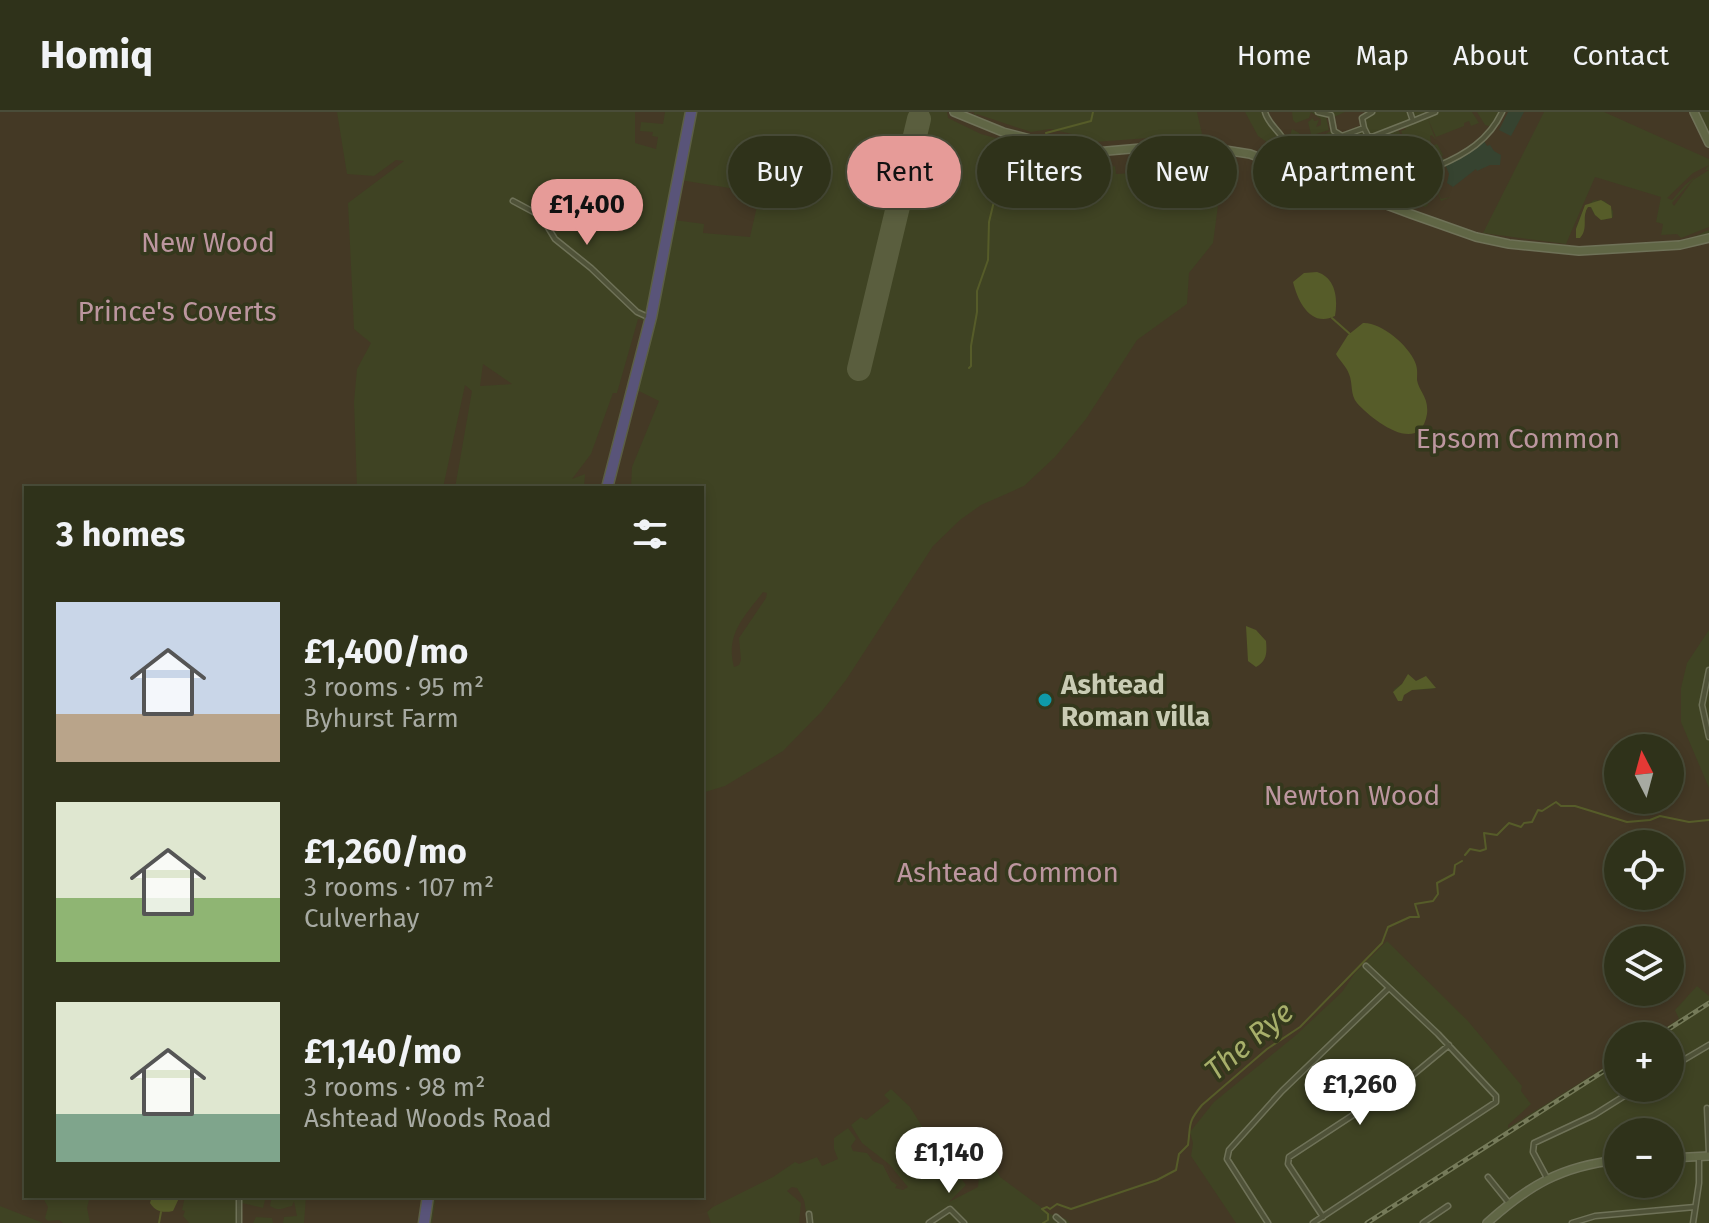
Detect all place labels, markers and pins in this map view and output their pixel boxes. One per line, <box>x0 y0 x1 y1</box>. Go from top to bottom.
pin: £1,400 <box>522 179 652 247</box>
place label: Ashtead Roman villa <box>1060 668 1210 733</box>
marker: Ashtead Roman villa <box>1036 691 1054 709</box>
pin: £1,260 <box>1295 1059 1425 1127</box>
pin: £1,140 <box>884 1127 1014 1195</box>

